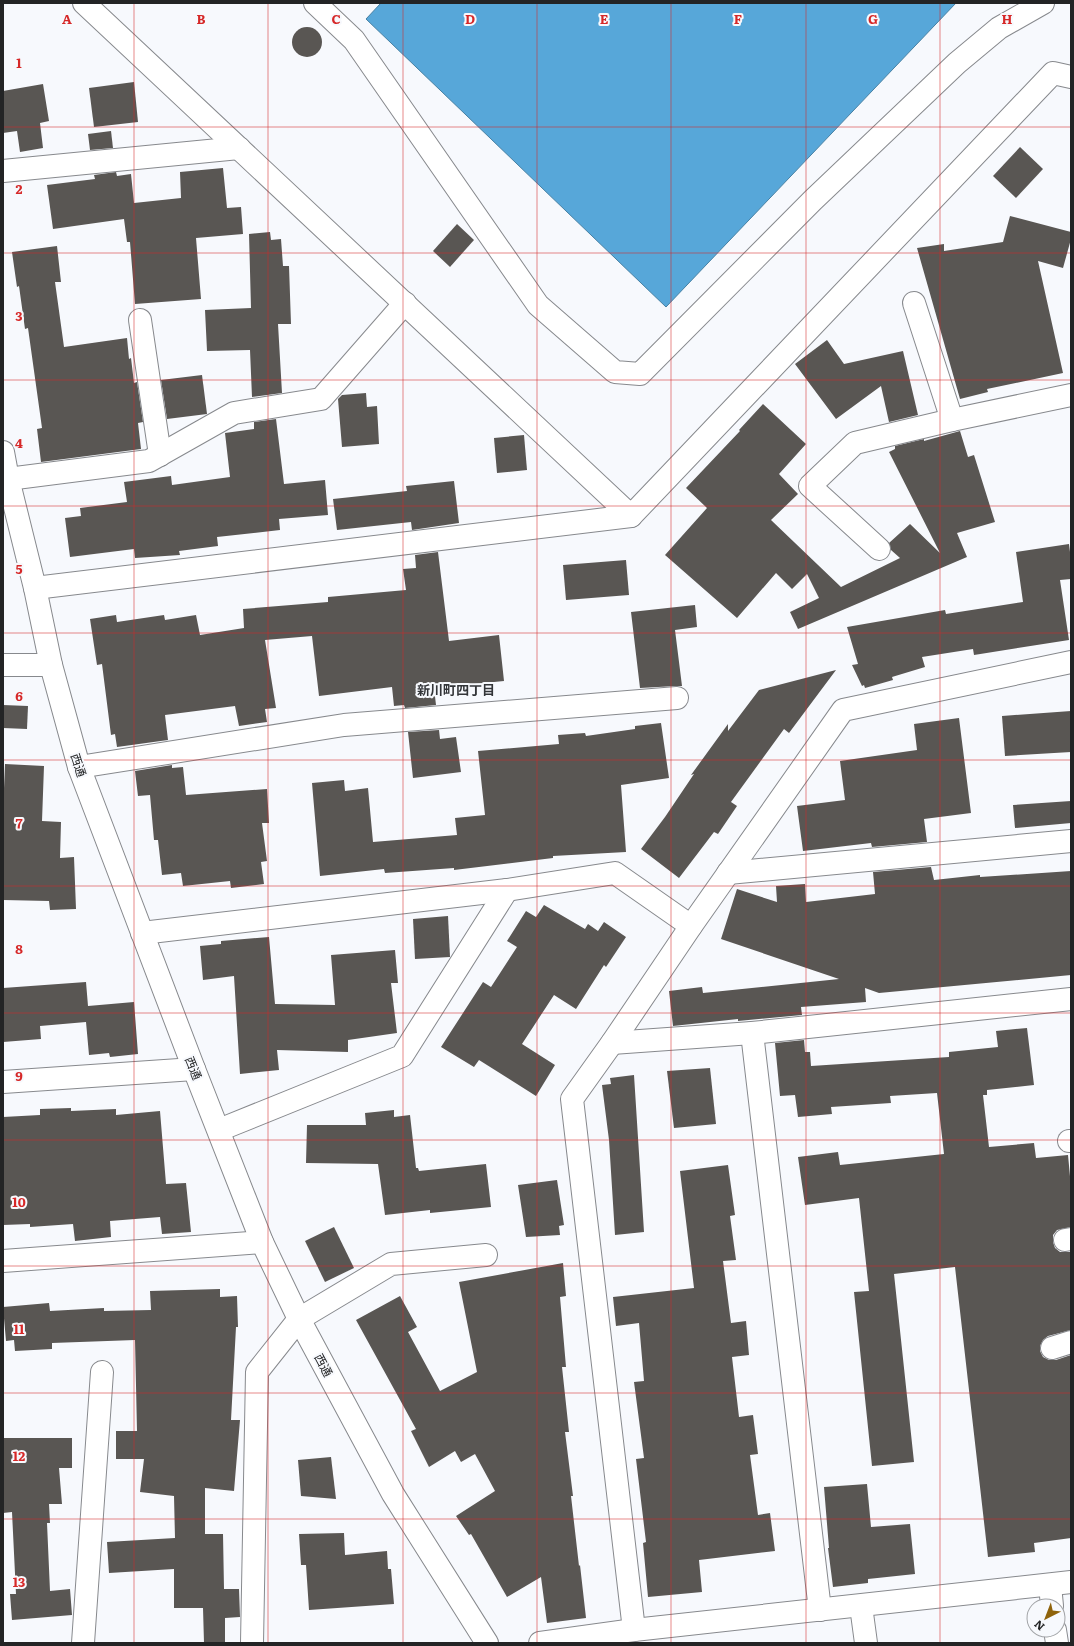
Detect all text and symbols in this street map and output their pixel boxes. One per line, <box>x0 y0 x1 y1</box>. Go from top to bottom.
text: A <box>62 9 72 28</box>
text: B <box>197 9 206 28</box>
text: C <box>331 9 341 28</box>
text: D <box>465 9 475 28</box>
text: E <box>600 9 609 28</box>
text: F <box>734 9 742 28</box>
text: G <box>868 9 878 28</box>
text: H <box>1002 9 1013 28</box>
text: 1 <box>16 53 22 72</box>
text: 2 <box>16 179 23 198</box>
text: 3 <box>15 306 23 325</box>
text: 4 <box>15 433 23 452</box>
text: 5 <box>15 559 23 578</box>
district label: 新川町四丁目 <box>417 680 495 699</box>
text: 6 <box>15 686 23 705</box>
street label: 西通 <box>67 751 91 779</box>
text: 7 <box>15 813 23 832</box>
text: 8 <box>15 939 23 958</box>
street label: 西通 <box>181 1053 207 1083</box>
text: 9 <box>15 1066 23 1085</box>
text: 10 <box>12 1192 26 1211</box>
text: 11 <box>14 1319 25 1338</box>
street label: 西通 <box>310 1350 338 1380</box>
text: 12 <box>13 1446 25 1465</box>
text: 13 <box>13 1572 25 1591</box>
north arrow <box>1026 1598 1066 1638</box>
text: N <box>1030 1617 1047 1635</box>

